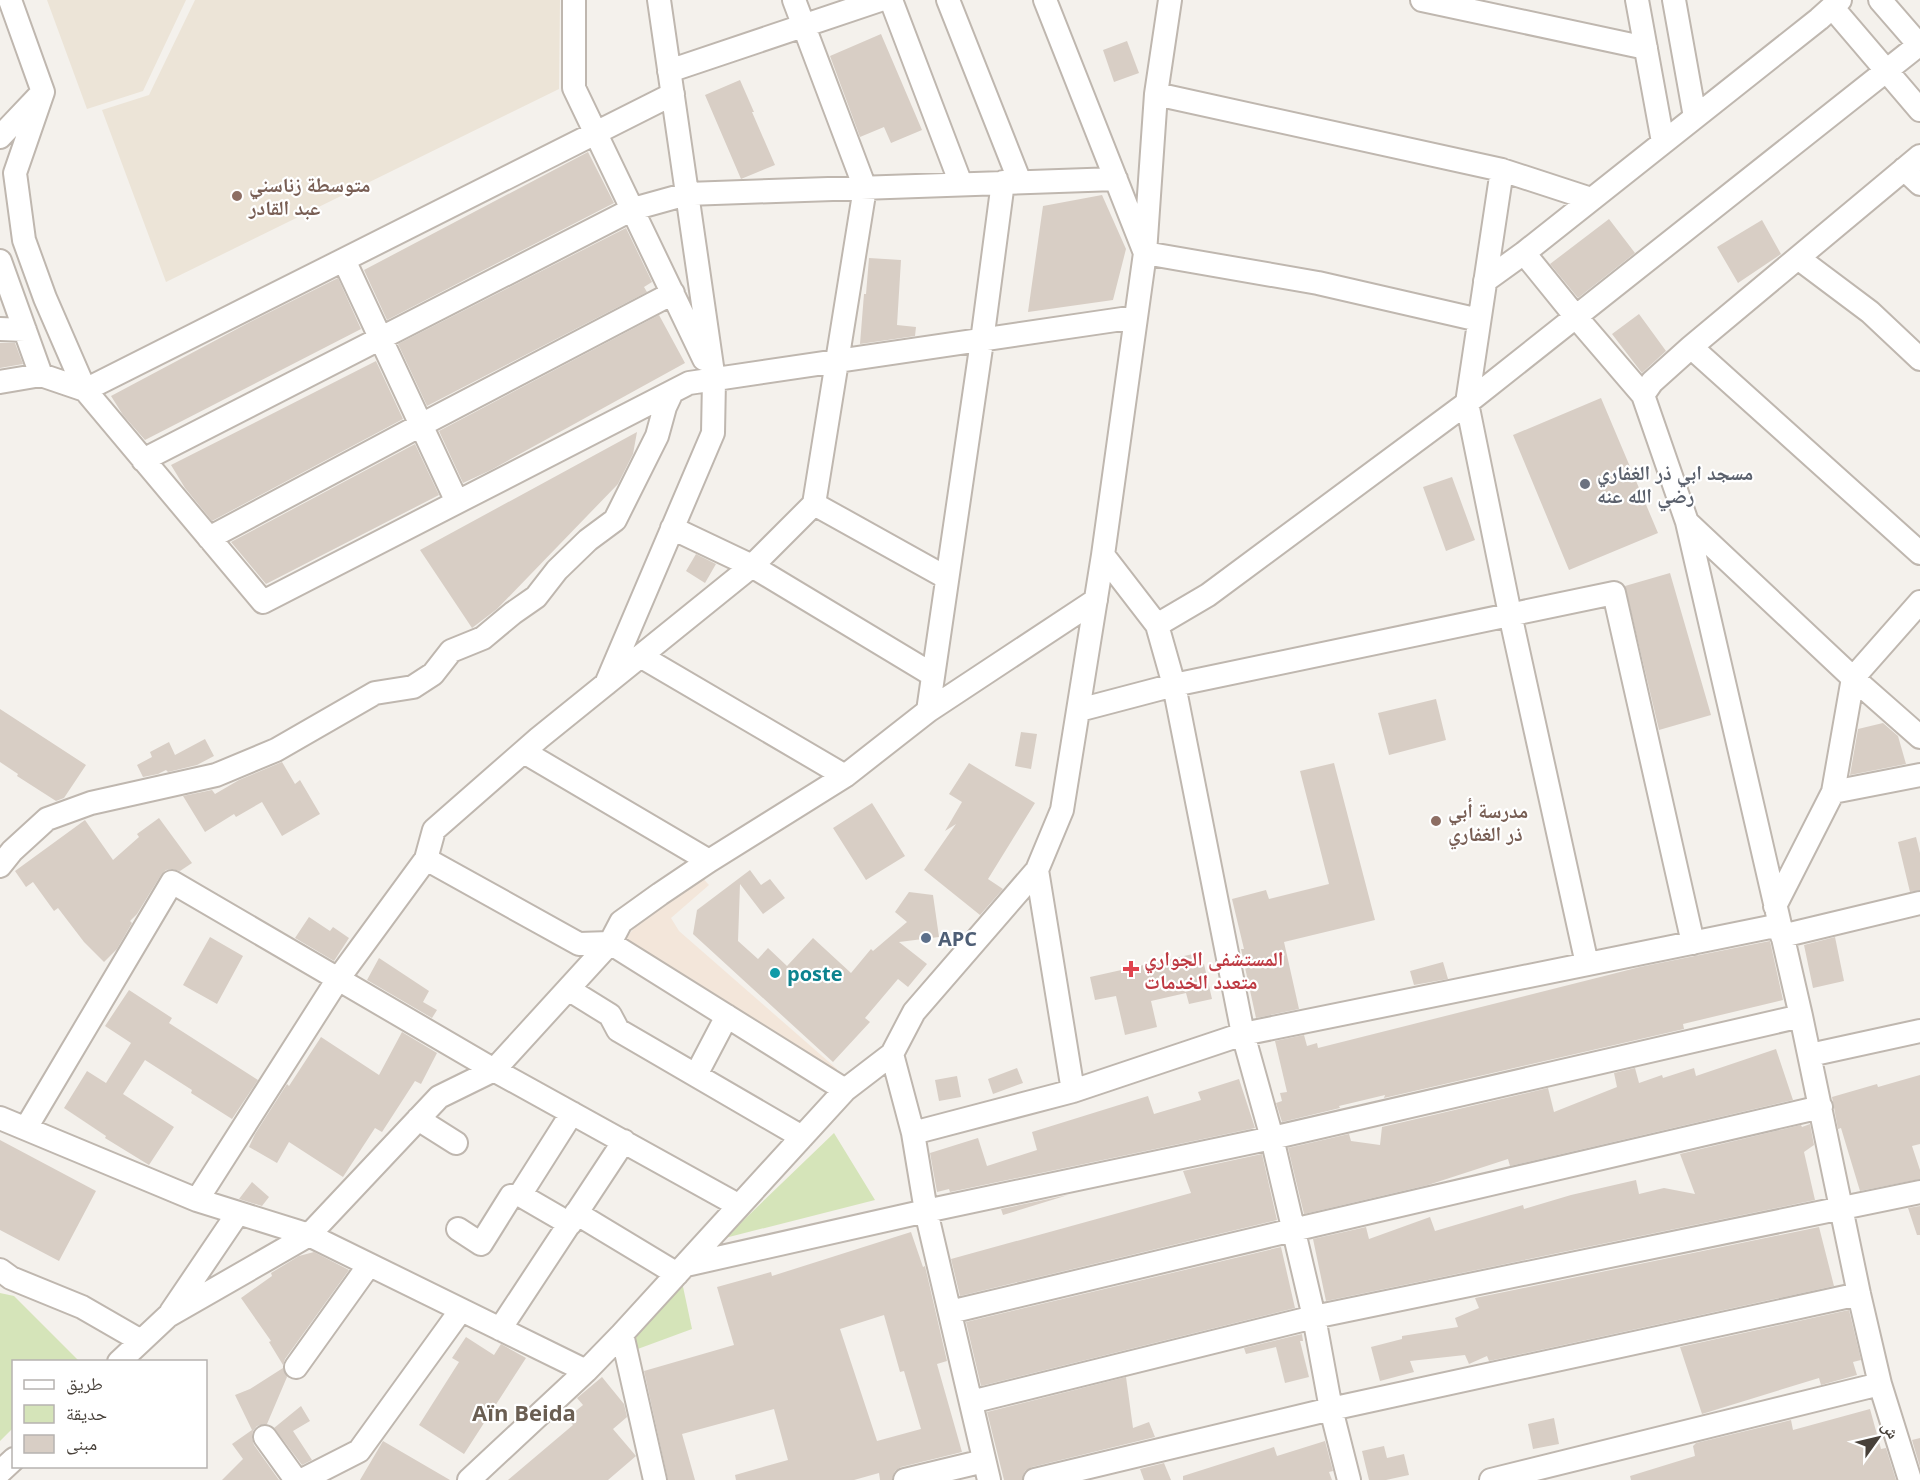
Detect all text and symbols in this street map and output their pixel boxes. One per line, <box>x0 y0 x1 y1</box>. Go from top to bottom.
place label: متوسطة زناسني عبد القادر <box>248 171 371 221</box>
marker: متوسطة زناسني عبد القادر <box>230 189 244 203</box>
place label: مسجد ابي ذر الغفاري رضي الله عنه <box>1597 459 1753 511</box>
marker: مسجد ابي ذر الغفاري رضي الله عنه <box>1578 477 1592 491</box>
place label: مدرسة أبي ذر الغفاري <box>1448 797 1528 849</box>
marker: مدرسة أبي ذر الغفاري <box>1429 814 1443 828</box>
place label: APC <box>938 925 977 952</box>
marker: APC <box>919 931 933 945</box>
place label: المستشفى الجواري متعدد الخدمات <box>1144 945 1283 995</box>
place label: poste <box>787 960 842 987</box>
marker: المستشفى الجواري متعدد الخدمات <box>1122 960 1140 978</box>
marker: poste <box>768 966 782 980</box>
legend <box>12 1360 207 1468</box>
text: طريق <box>66 1371 103 1395</box>
district label: Aïn Beida <box>472 1397 576 1427</box>
text: حديقة <box>66 1401 107 1425</box>
north arrow <box>1848 1408 1908 1468</box>
text: ش <box>1877 1416 1904 1443</box>
text: مبنى <box>66 1431 97 1455</box>

